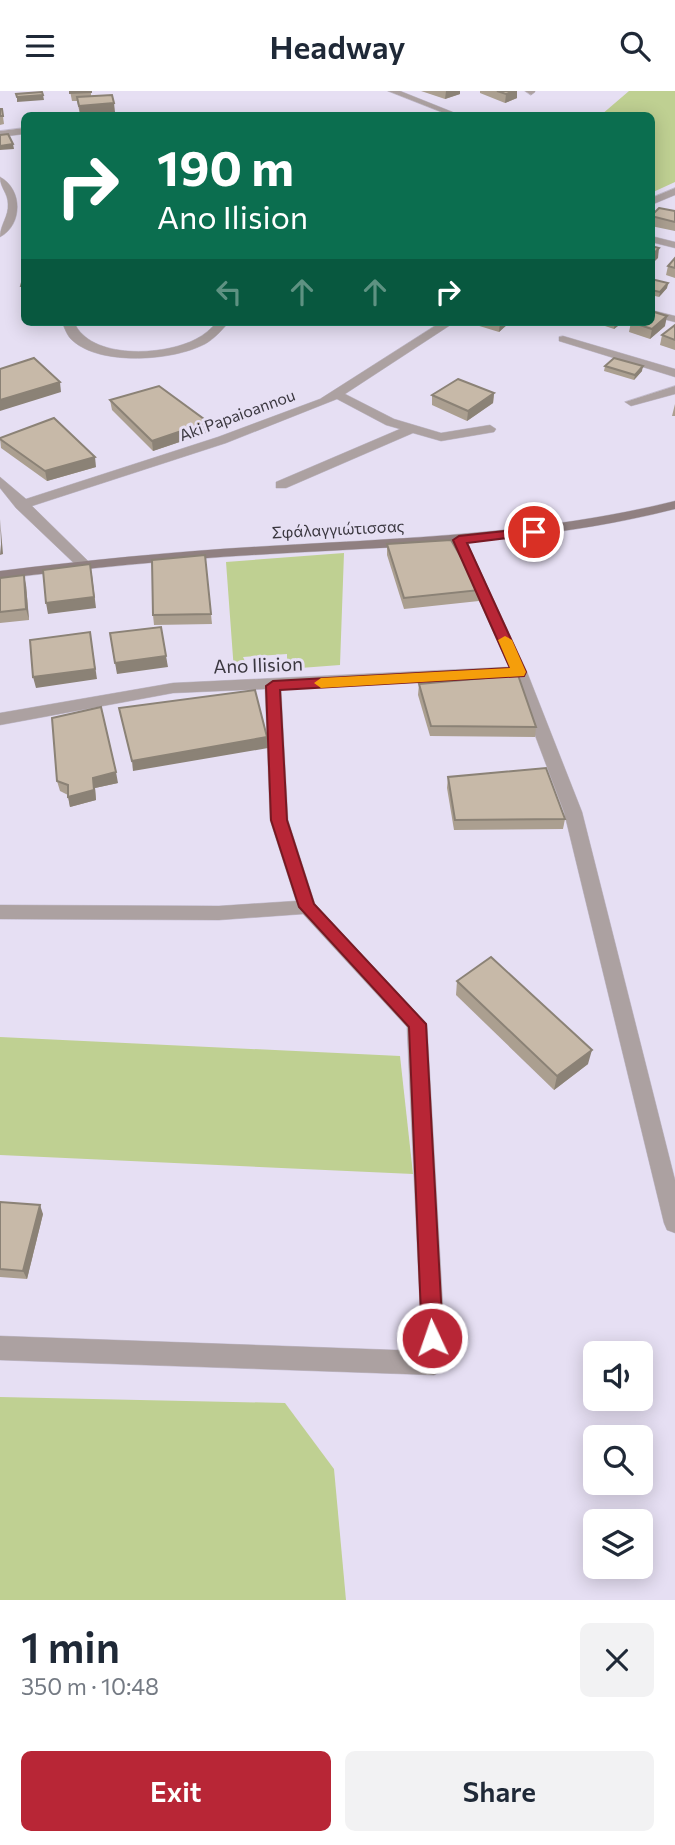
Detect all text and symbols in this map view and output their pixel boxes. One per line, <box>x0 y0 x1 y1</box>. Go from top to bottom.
text: Headway <box>269 26 406 66</box>
icon: menu <box>21 27 59 65</box>
icon: search <box>616 27 654 65</box>
text: 190 m <box>157 136 294 196</box>
icon: right <box>42 140 133 231</box>
text: Ano Ilision <box>157 196 308 236</box>
icon: left <box>210 273 248 311</box>
icon: ahead <box>283 273 321 311</box>
icon: ahead <box>356 273 394 311</box>
icon: right <box>429 273 467 311</box>
street label: Aki Papaioannou <box>176 385 297 444</box>
pin <box>504 502 564 562</box>
icon: arrive <box>515 513 553 551</box>
street label: Σφάλαγγιώτισσας <box>271 516 405 541</box>
street label: Ano Ilision <box>213 651 303 678</box>
position arrow <box>395 1301 469 1375</box>
map controls <box>583 1341 653 1579</box>
button: sound <box>583 1341 653 1411</box>
button: search <box>583 1425 653 1495</box>
button: layers <box>583 1509 653 1579</box>
text: 1 min <box>21 1620 120 1672</box>
button: close <box>580 1623 654 1697</box>
text: 350 m · 10:48 <box>21 1672 159 1700</box>
button: Exit <box>21 1751 331 1831</box>
button: Share <box>345 1751 654 1831</box>

